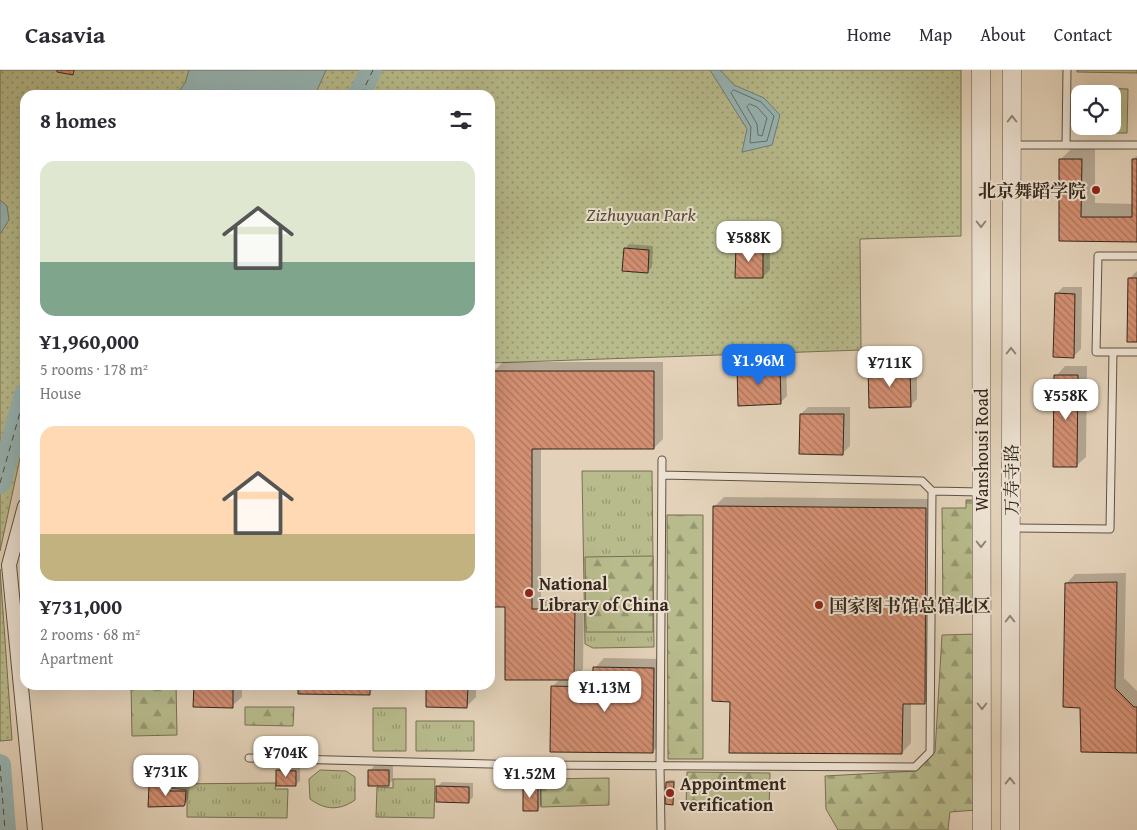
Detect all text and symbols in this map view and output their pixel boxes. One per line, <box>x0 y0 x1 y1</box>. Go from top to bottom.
text: Casavia <box>25 17 105 52</box>
text: Home <box>847 21 891 48</box>
text: Map <box>919 21 952 48</box>
text: About <box>980 21 1026 48</box>
text: Contact <box>1054 21 1112 48</box>
map controls <box>1071 85 1121 135</box>
button: locate <box>1071 85 1121 135</box>
text: 8 homes <box>40 105 116 136</box>
icon: filters <box>447 106 475 134</box>
one-way arrow <box>1007 115 1017 122</box>
place label: 北京舞蹈学院 <box>978 177 1086 204</box>
marker: 北京舞蹈学院 <box>1090 184 1102 196</box>
icon: home <box>213 193 303 283</box>
park label: Zizhuyuan Park <box>586 201 696 228</box>
pin: ¥588K <box>714 220 784 263</box>
one-way arrow <box>976 220 986 228</box>
text: ¥588K <box>727 225 771 249</box>
text: ¥1,960,000 <box>40 326 139 357</box>
pin: ¥1.96M <box>718 344 800 386</box>
pin: ¥711K <box>855 346 925 388</box>
one-way arrow <box>1006 347 1016 355</box>
text: ¥1.96M <box>733 348 785 372</box>
text: ¥711K <box>868 350 912 374</box>
text: 5 rooms · 178 m² <box>40 357 148 381</box>
pin: ¥558K <box>1031 378 1101 421</box>
text: House <box>40 381 81 405</box>
text: ¥558K <box>1044 383 1088 407</box>
street label: Wanshousi Road <box>968 388 995 512</box>
street label: 万寿寺路 <box>998 444 1025 516</box>
icon: home <box>213 458 303 548</box>
one-way arrow <box>976 540 986 548</box>
place label: National Library of China <box>539 570 669 618</box>
marker: National Library of China <box>523 587 535 599</box>
text: ¥731,000 <box>40 591 122 622</box>
place label: 国家图书馆总馆北区 <box>829 592 991 619</box>
marker: 国家图书馆总馆北区 <box>813 599 825 611</box>
one-way arrow <box>1005 615 1015 622</box>
text: 2 rooms · 68 m² <box>40 622 140 646</box>
text: Apartment <box>40 646 113 670</box>
pin: ¥1.13M <box>564 670 646 713</box>
text: ¥1.13M <box>579 675 631 699</box>
one-way arrow <box>977 702 987 710</box>
pin: ¥704K <box>251 736 321 778</box>
text: ¥704K <box>264 740 308 764</box>
pin: ¥731K <box>131 754 201 797</box>
pin: ¥1.52M <box>489 756 571 799</box>
text: ¥731K <box>144 759 188 783</box>
text: ¥1.52M <box>504 761 556 785</box>
place label: Appointment verification <box>680 770 786 818</box>
one-way arrow <box>1005 777 1015 785</box>
marker: Appointment verification <box>664 787 676 799</box>

